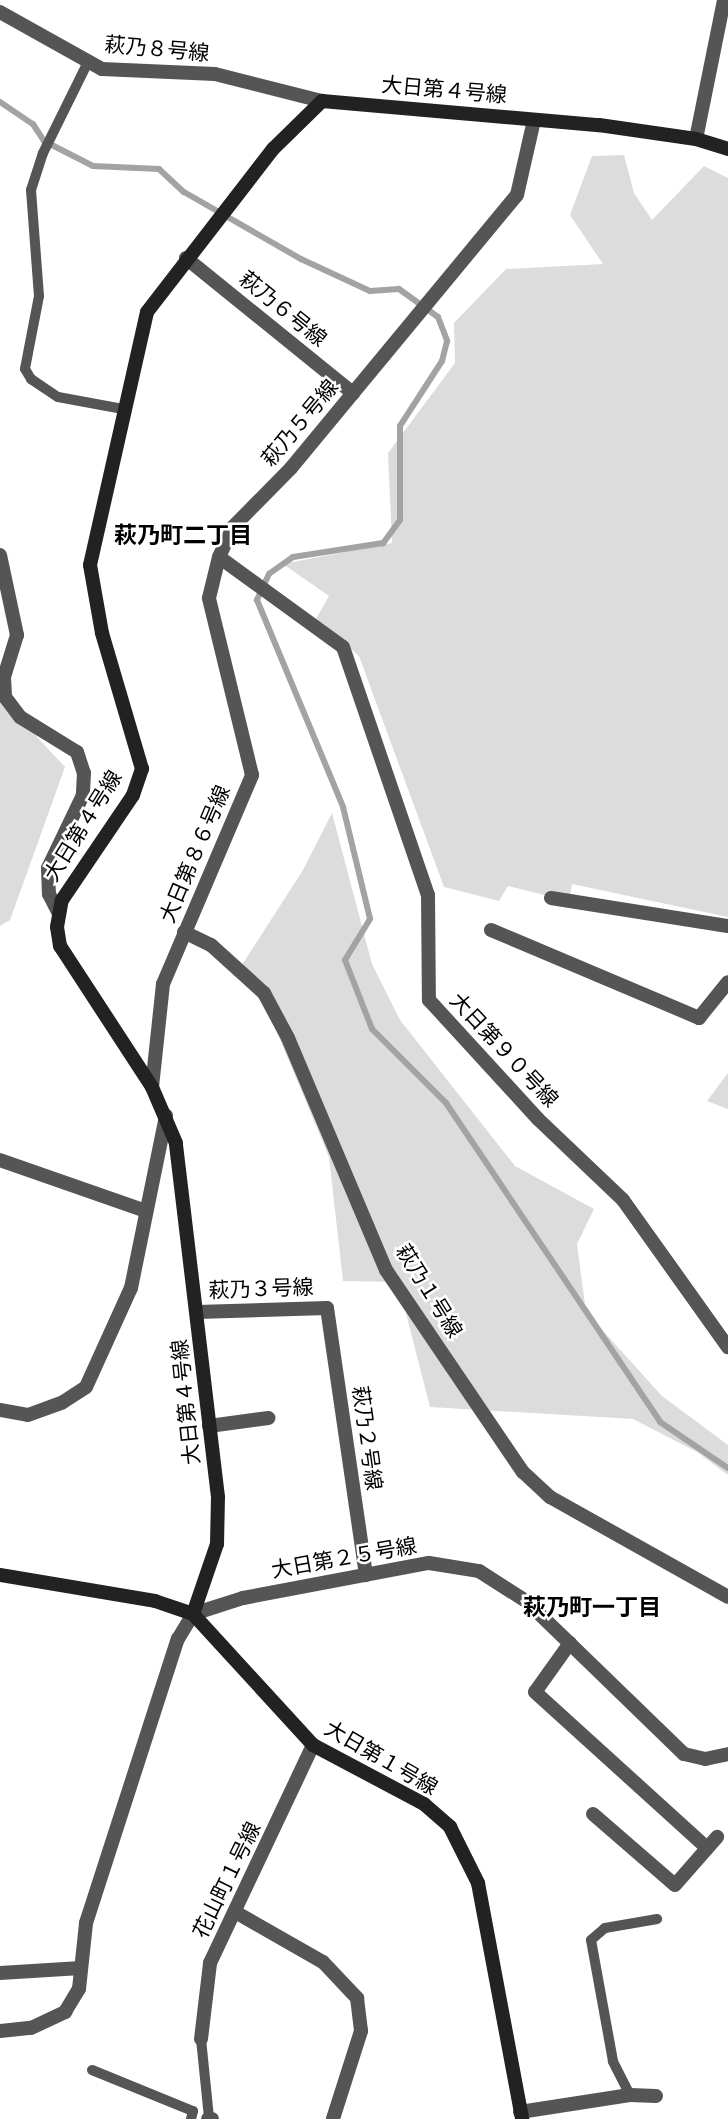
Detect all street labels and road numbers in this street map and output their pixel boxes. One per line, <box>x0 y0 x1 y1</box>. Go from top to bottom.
street label: 萩乃８号線 <box>104 32 210 66</box>
street label: 大日第４号線 <box>380 72 508 108</box>
street label: 萩乃６号線 <box>234 266 332 352</box>
street label: 萩乃５号線 <box>257 375 343 471</box>
street label: 大日第４号線 <box>39 766 127 886</box>
street label: 大日第８６号線 <box>155 781 235 927</box>
street label: 大日第９０号線 <box>445 988 563 1112</box>
street label: 萩乃１号線 <box>390 1240 468 1342</box>
street label: 萩乃３号線 <box>208 1275 314 1303</box>
street label: 大日第４号線 <box>167 1338 205 1466</box>
street label: 萩乃２号線 <box>347 1384 387 1492</box>
street label: 大日第２５号線 <box>269 1533 419 1583</box>
street label: 大日第１号線 <box>320 1716 442 1800</box>
street label: 花山町１号線 <box>188 1818 266 1942</box>

